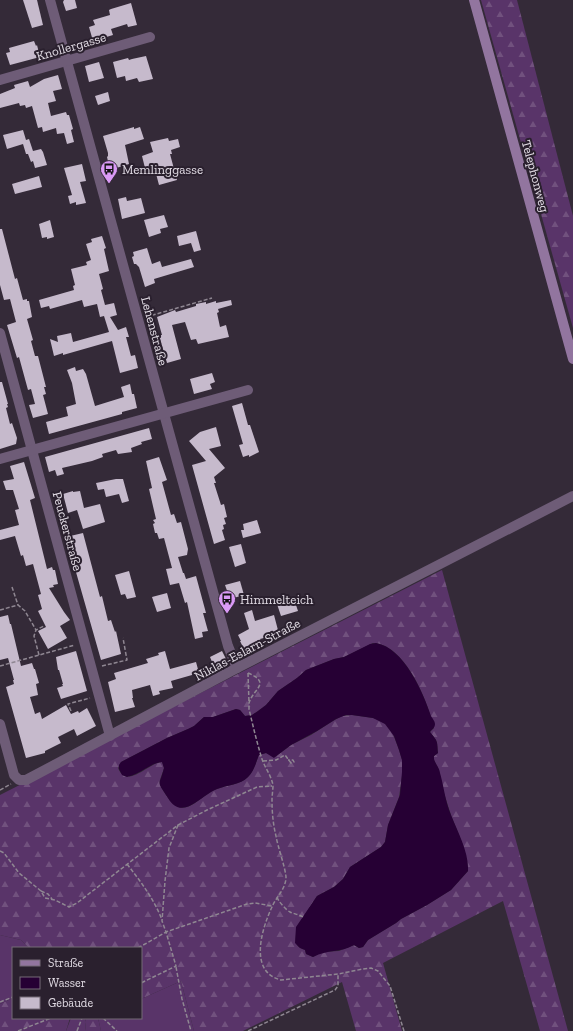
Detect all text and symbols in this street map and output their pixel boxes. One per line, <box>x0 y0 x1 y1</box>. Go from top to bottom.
street label: Knollergasse <box>35 29 108 64</box>
street label: Telephonweg <box>519 138 552 214</box>
bus stop icon: Memlinggasse <box>99 159 119 184</box>
place label: Memlinggasse <box>122 162 203 177</box>
street label: Lehenstraße <box>138 295 171 367</box>
street label: Peuckerstraße <box>50 490 85 572</box>
bus stop icon: Himmelteich <box>217 589 237 614</box>
place label: Himmelteich <box>240 592 314 607</box>
street label: Niklas-Eslarn-Straße <box>192 615 303 684</box>
legend <box>12 947 142 1019</box>
text: Straße <box>48 956 84 970</box>
text: Wasser <box>48 976 86 990</box>
text: Gebäude <box>48 996 93 1010</box>

